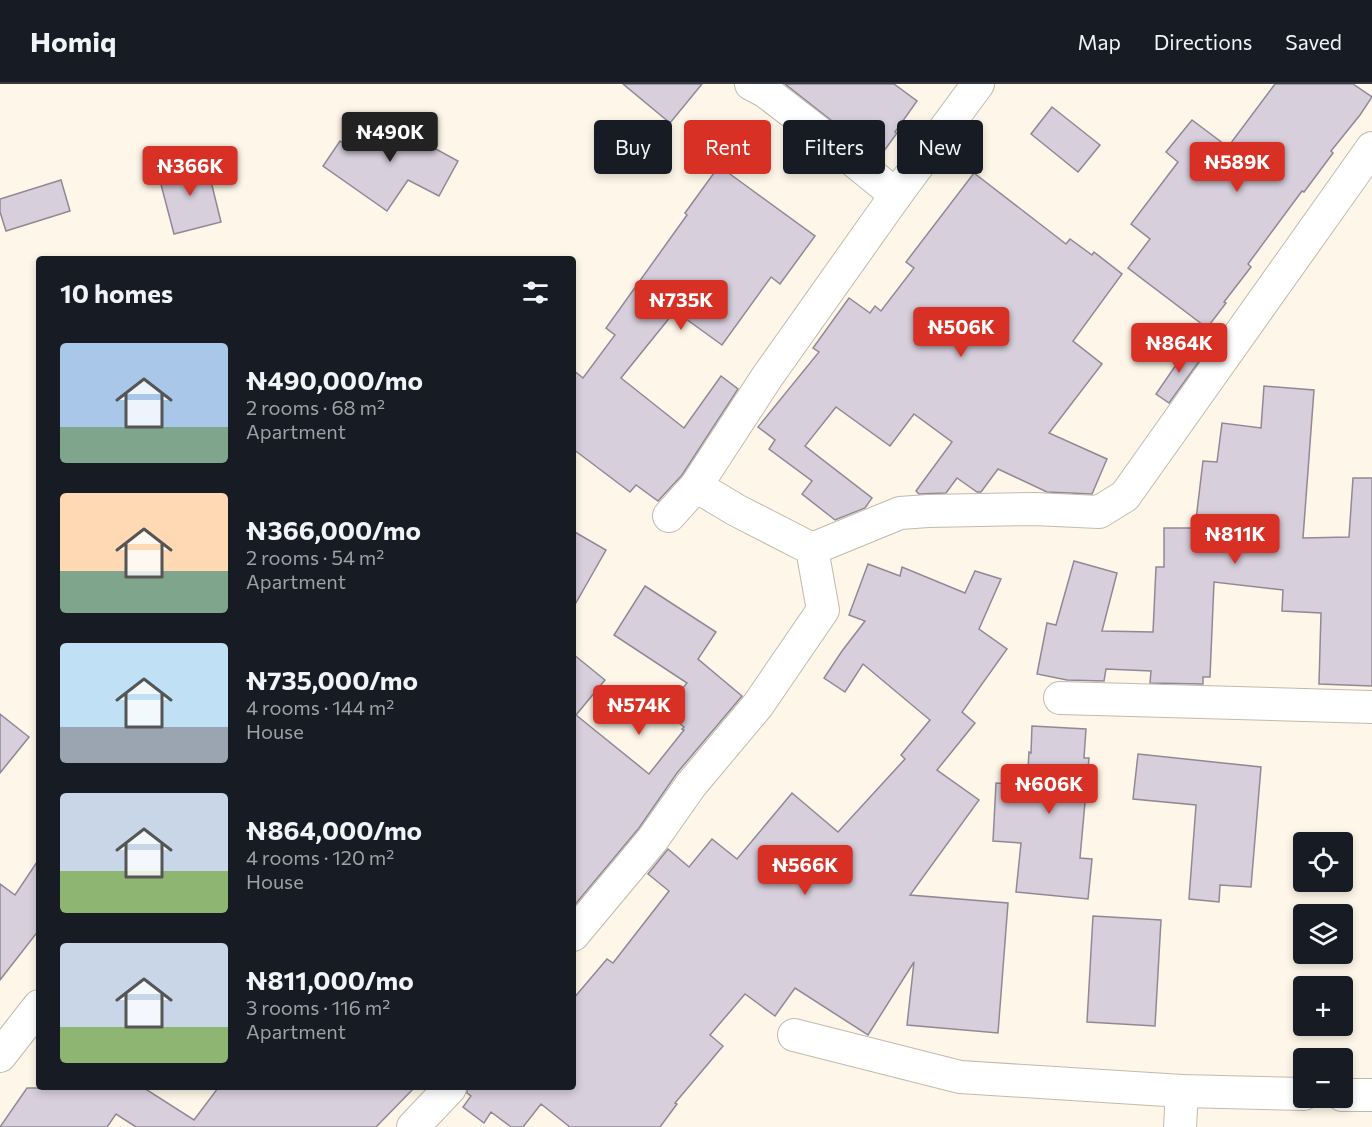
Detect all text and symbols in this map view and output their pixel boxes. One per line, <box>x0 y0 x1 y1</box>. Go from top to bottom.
text: Homiq <box>30 24 116 58</box>
text: Map <box>1078 29 1121 54</box>
text: Directions <box>1154 29 1252 54</box>
text: Saved <box>1285 29 1342 54</box>
pin: ₦490K <box>348 112 432 163</box>
text: ₦490K <box>356 119 424 143</box>
chip: Buy <box>594 120 672 174</box>
chip: Rent <box>684 120 771 174</box>
chip: Filters <box>783 120 885 174</box>
chip: New <box>897 120 983 174</box>
pin: ₦589K <box>1195 142 1279 193</box>
pin: ₦366K <box>148 146 232 197</box>
text: ₦589K <box>1204 149 1270 173</box>
text: ₦366K <box>157 153 223 177</box>
icon: filters <box>519 276 552 309</box>
text: 10 homes <box>60 277 173 308</box>
pin: ₦735K <box>639 280 723 331</box>
text: ₦735K <box>649 287 713 311</box>
pin: ₦506K <box>919 307 1003 358</box>
text: ₦506K <box>927 314 995 338</box>
pin: ₦864K <box>1137 323 1221 374</box>
text: ₦864K <box>1145 330 1213 354</box>
text: ₦490,000/mo <box>246 364 423 395</box>
icon: home <box>108 367 180 439</box>
text: 2 rooms · 68 m² <box>246 395 385 419</box>
text: Apartment <box>246 419 346 443</box>
text: ₦366,000/mo <box>246 514 421 545</box>
pin: ₦811K <box>1193 514 1277 565</box>
icon: home <box>108 517 180 589</box>
text: ₦811K <box>1205 521 1266 545</box>
text: 2 rooms · 54 m² <box>246 545 384 569</box>
text: Apartment <box>246 569 346 593</box>
text: ₦735,000/mo <box>246 664 418 695</box>
icon: home <box>108 667 180 739</box>
pin: ₦574K <box>597 685 681 736</box>
text: ₦574K <box>607 692 671 716</box>
text: 4 rooms · 144 m² <box>246 695 394 719</box>
text: House <box>246 719 304 743</box>
pin: ₦606K <box>1007 764 1091 815</box>
text: ₦606K <box>1015 771 1083 795</box>
text: ₦864,000/mo <box>246 814 422 845</box>
icon: home <box>108 817 180 889</box>
map controls <box>1293 832 1353 1108</box>
button: locate <box>1293 832 1353 892</box>
text: 4 rooms · 120 m² <box>246 845 394 869</box>
pin: ₦566K <box>763 845 847 896</box>
text: ₦566K <box>772 852 838 876</box>
text: House <box>246 869 304 893</box>
button: layers <box>1293 904 1353 964</box>
text: ₦811,000/mo <box>246 964 414 995</box>
icon: home <box>108 967 180 1039</box>
button: + <box>1293 976 1353 1036</box>
text: 3 rooms · 116 m² <box>246 995 390 1019</box>
text: Apartment <box>246 1019 346 1043</box>
button: − <box>1293 1048 1353 1108</box>

